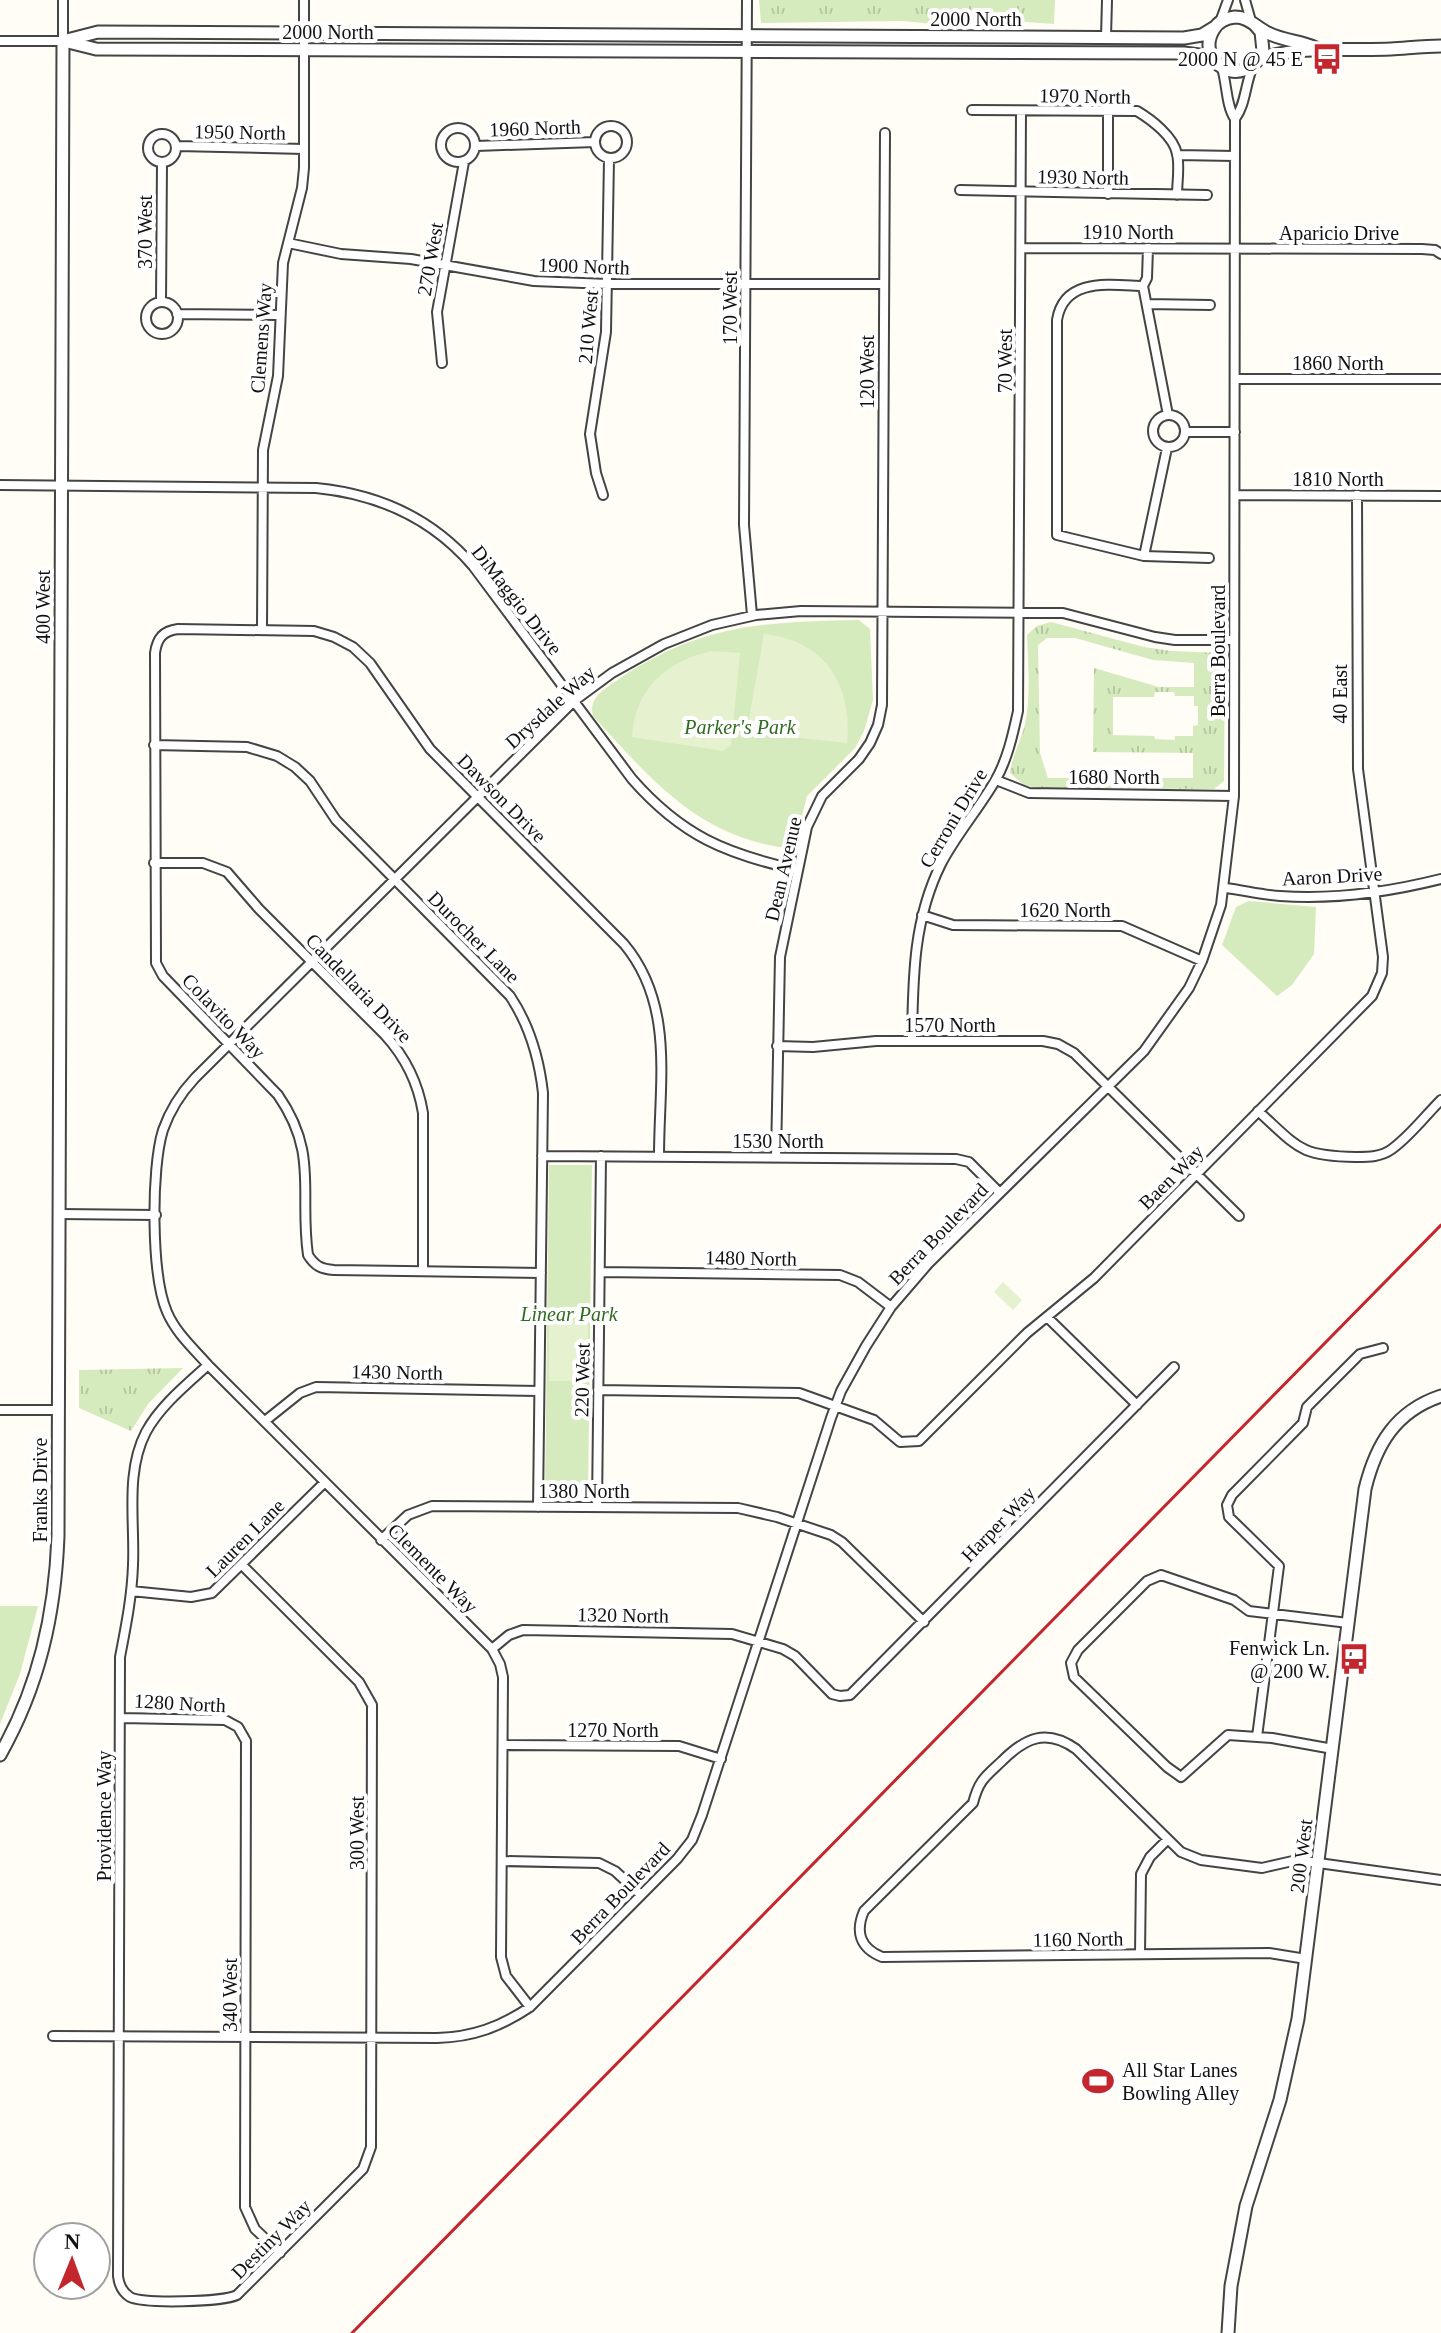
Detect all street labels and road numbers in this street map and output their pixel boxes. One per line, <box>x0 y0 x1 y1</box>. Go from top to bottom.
street label: 2000 North <box>930 8 1022 30</box>
street label: 2000 North <box>282 21 374 43</box>
street label: 1970 North <box>1039 84 1131 108</box>
street label: 1960 North <box>489 115 581 141</box>
street label: 1950 North <box>194 120 286 144</box>
street label: 1930 North <box>1037 165 1129 189</box>
street label: 370 West <box>134 194 156 269</box>
street label: 270 West <box>413 220 447 297</box>
street label: 1910 North <box>1082 221 1174 243</box>
street label: Aparicio Drive <box>1279 222 1399 245</box>
street label: 1900 North <box>538 253 630 279</box>
street label: 170 West <box>719 270 741 345</box>
street label: Clemens Way <box>246 282 277 394</box>
street label: 210 West <box>574 289 602 365</box>
street label: 70 West <box>994 328 1016 393</box>
street label: 120 West <box>856 334 878 409</box>
street label: 1860 North <box>1292 352 1384 374</box>
street label: 1810 North <box>1292 468 1384 490</box>
street label: DiMaggio Drive <box>467 541 567 660</box>
street label: 400 West <box>32 569 54 644</box>
street label: Berra Boulevard <box>1207 585 1229 717</box>
street label: Drysdale Way <box>501 661 600 754</box>
street label: 40 East <box>1329 664 1351 724</box>
street label: Dawson Drive <box>453 749 551 847</box>
street label: Cerroni Drive <box>915 764 991 872</box>
street label: 1680 North <box>1068 766 1160 788</box>
street label: Dean Avenue <box>760 814 806 924</box>
street label: Aaron Drive <box>1281 862 1383 890</box>
street label: Durocher Lane <box>424 887 524 987</box>
street label: 1620 North <box>1019 899 1111 921</box>
street label: Candellaria Drive <box>302 929 417 1047</box>
street label: Colavito Way <box>177 969 270 1064</box>
street label: 1570 North <box>904 1014 996 1036</box>
street label: 1530 North <box>732 1130 824 1152</box>
street label: Baen Way <box>1134 1140 1208 1214</box>
street label: Berra Boulevard <box>884 1179 992 1289</box>
street label: 1480 North <box>705 1246 797 1270</box>
street label: 220 West <box>570 1342 594 1417</box>
street label: 1430 North <box>351 1360 443 1384</box>
street label: Franks Drive <box>29 1437 51 1542</box>
street label: 1380 North <box>538 1480 630 1502</box>
street label: Harper Way <box>957 1482 1040 1567</box>
street label: Lauren Lane <box>201 1494 289 1582</box>
street label: Clemente Way <box>383 1519 482 1618</box>
street label: 1320 North <box>577 1603 669 1627</box>
street label: 1280 North <box>134 1690 226 1716</box>
street label: 1270 North <box>567 1719 659 1741</box>
street label: Providence Way <box>93 1751 116 1881</box>
street label: 300 West <box>346 1795 368 1870</box>
street label: 200 West <box>1286 1817 1316 1894</box>
street label: Berra Boulevard <box>566 1838 674 1948</box>
street label: 1160 North <box>1032 1927 1124 1951</box>
street label: 340 West <box>219 1957 241 2032</box>
street label: Destiny Way <box>227 2195 316 2284</box>

